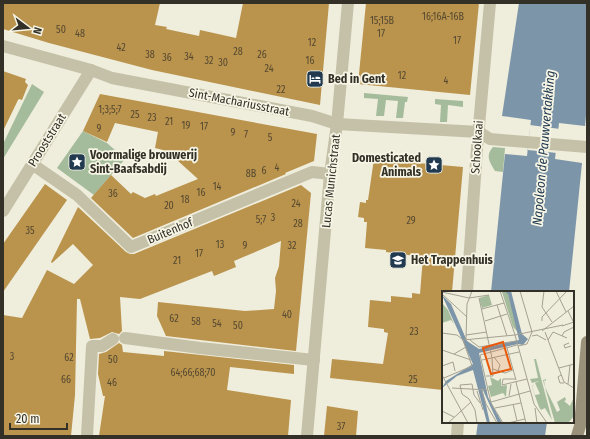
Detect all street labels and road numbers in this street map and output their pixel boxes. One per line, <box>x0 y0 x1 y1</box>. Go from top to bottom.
street label: Sint-Machariusstraat <box>188 85 290 119</box>
street label: Prooststraat <box>25 111 69 169</box>
street label: Schoolkaai <box>468 120 486 174</box>
street label: Lucas Munichstraat <box>319 133 343 229</box>
street label: Buitenhof <box>145 215 196 247</box>

